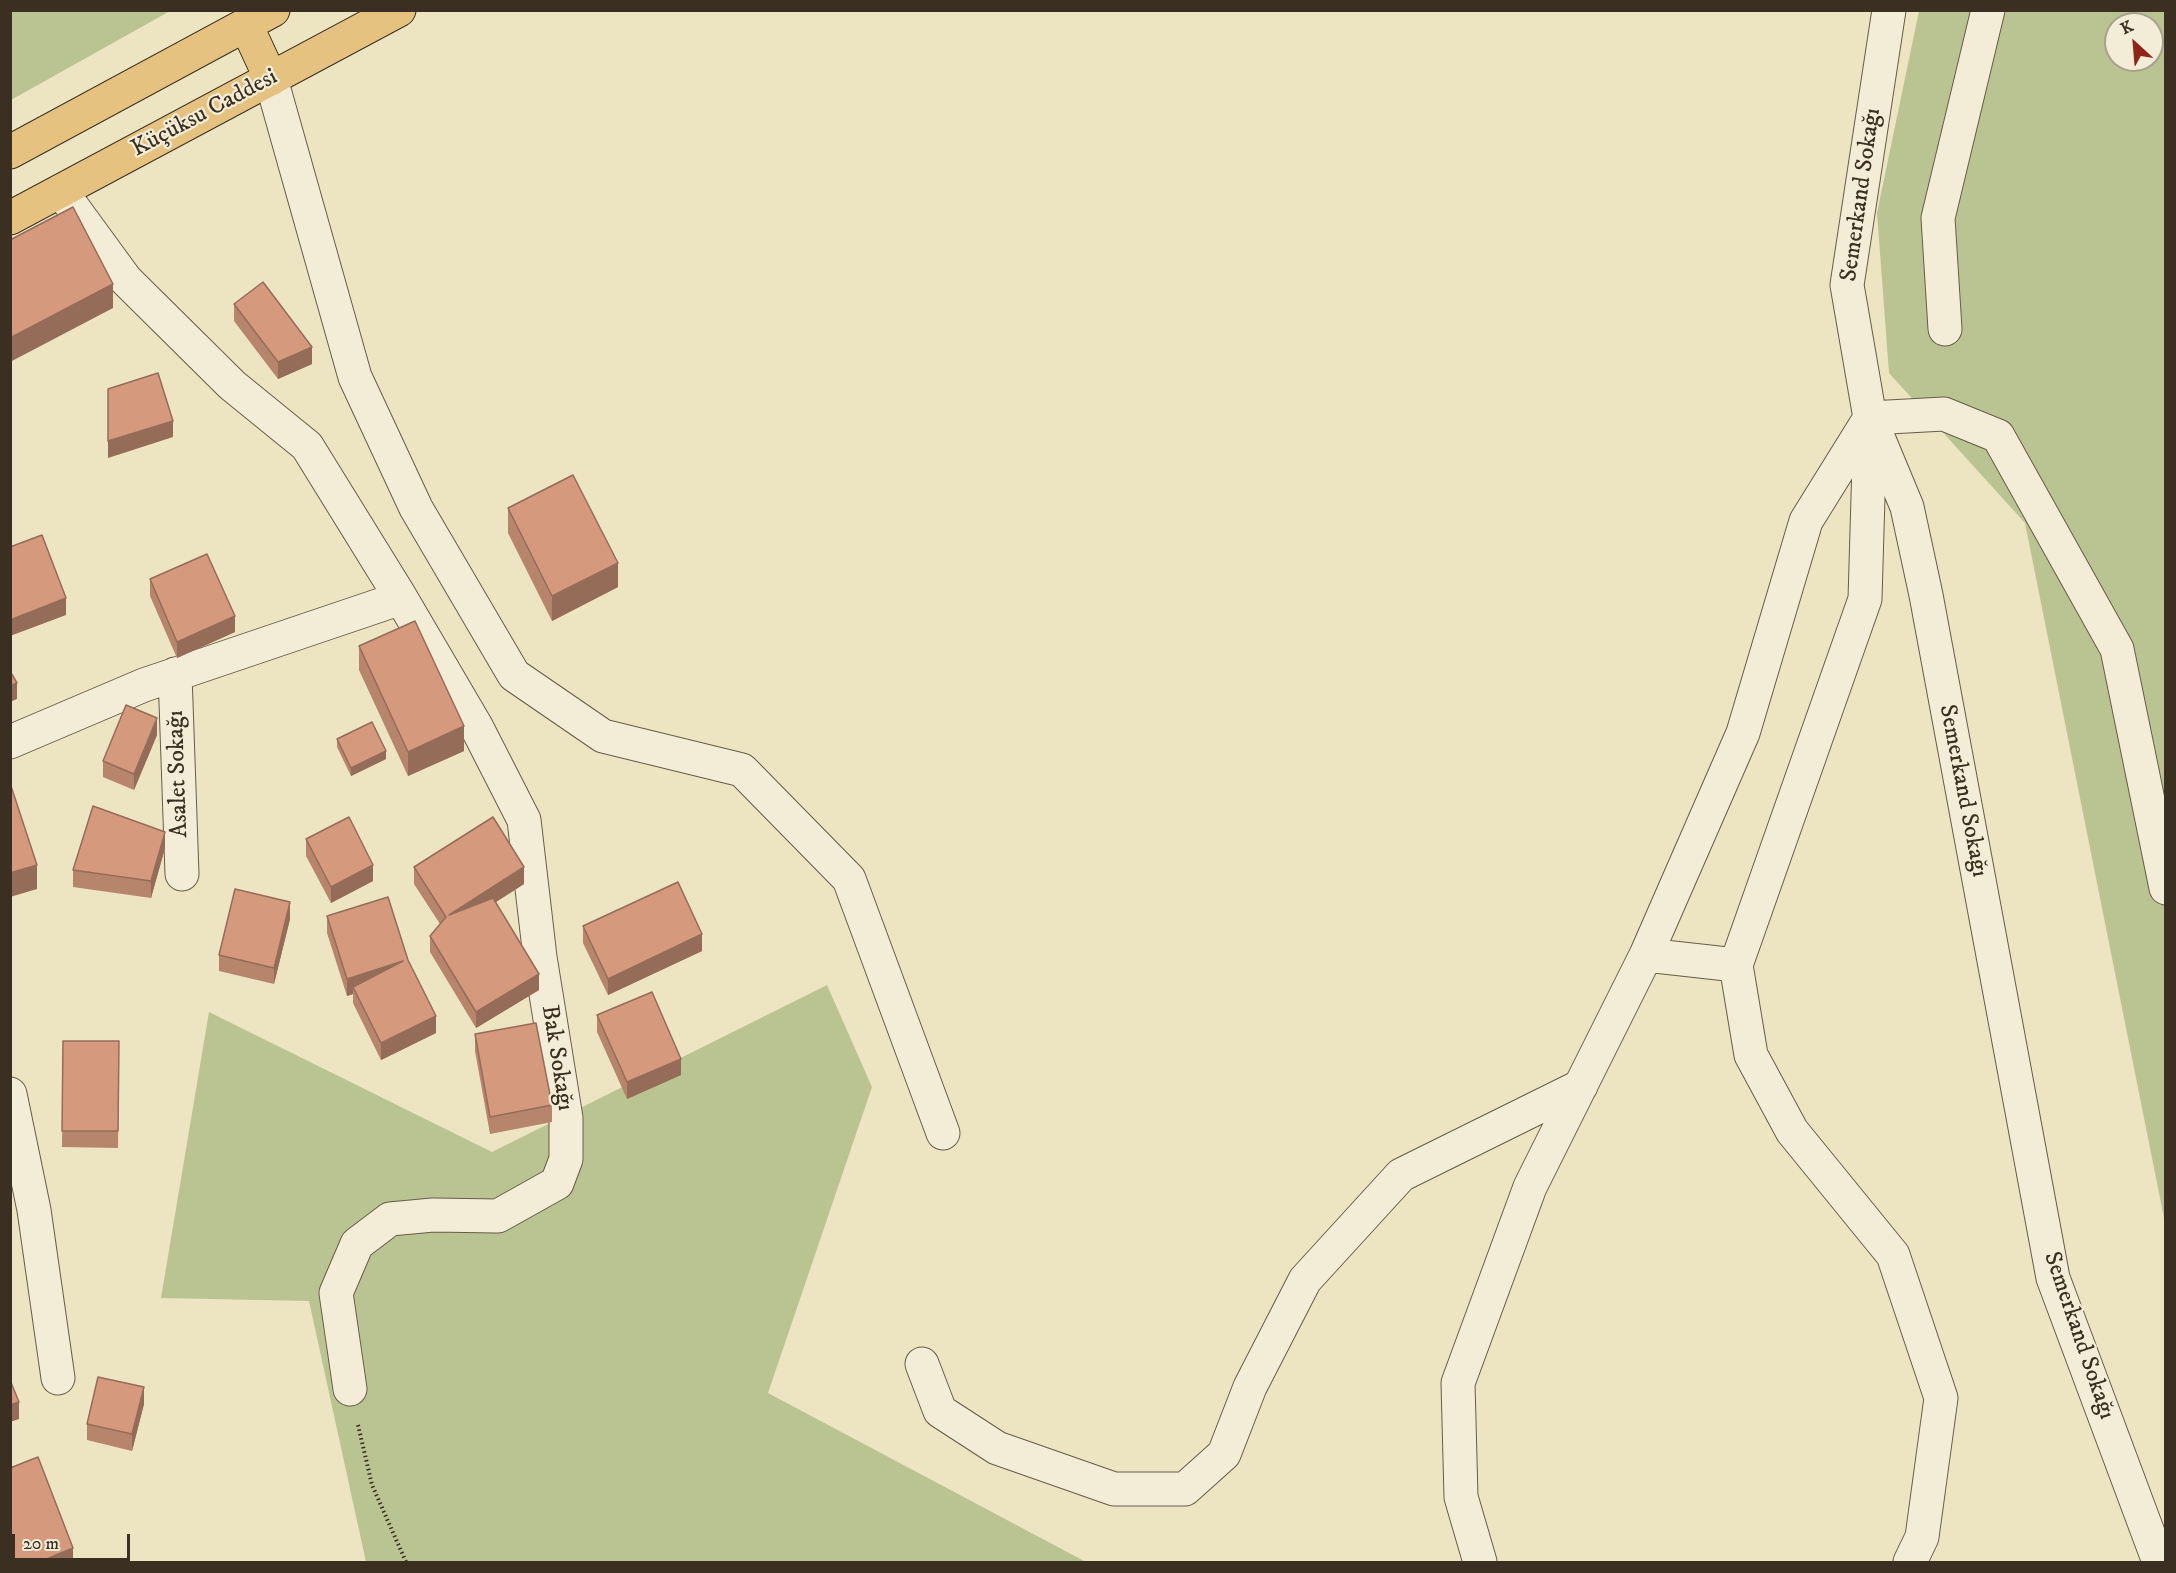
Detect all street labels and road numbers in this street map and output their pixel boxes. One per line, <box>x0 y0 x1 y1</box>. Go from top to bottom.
street label: Küçüksu Caddesi <box>127 63 283 165</box>
street label: Semerkand Sokağı <box>1836 106 1888 284</box>
street label: Semerkand Sokağı <box>1931 702 1993 880</box>
street label: Asalet Sokağı <box>162 710 196 838</box>
street label: Bak Sokağı <box>533 1003 579 1113</box>
street label: Semerkand Sokağı <box>2036 1249 2120 1423</box>

